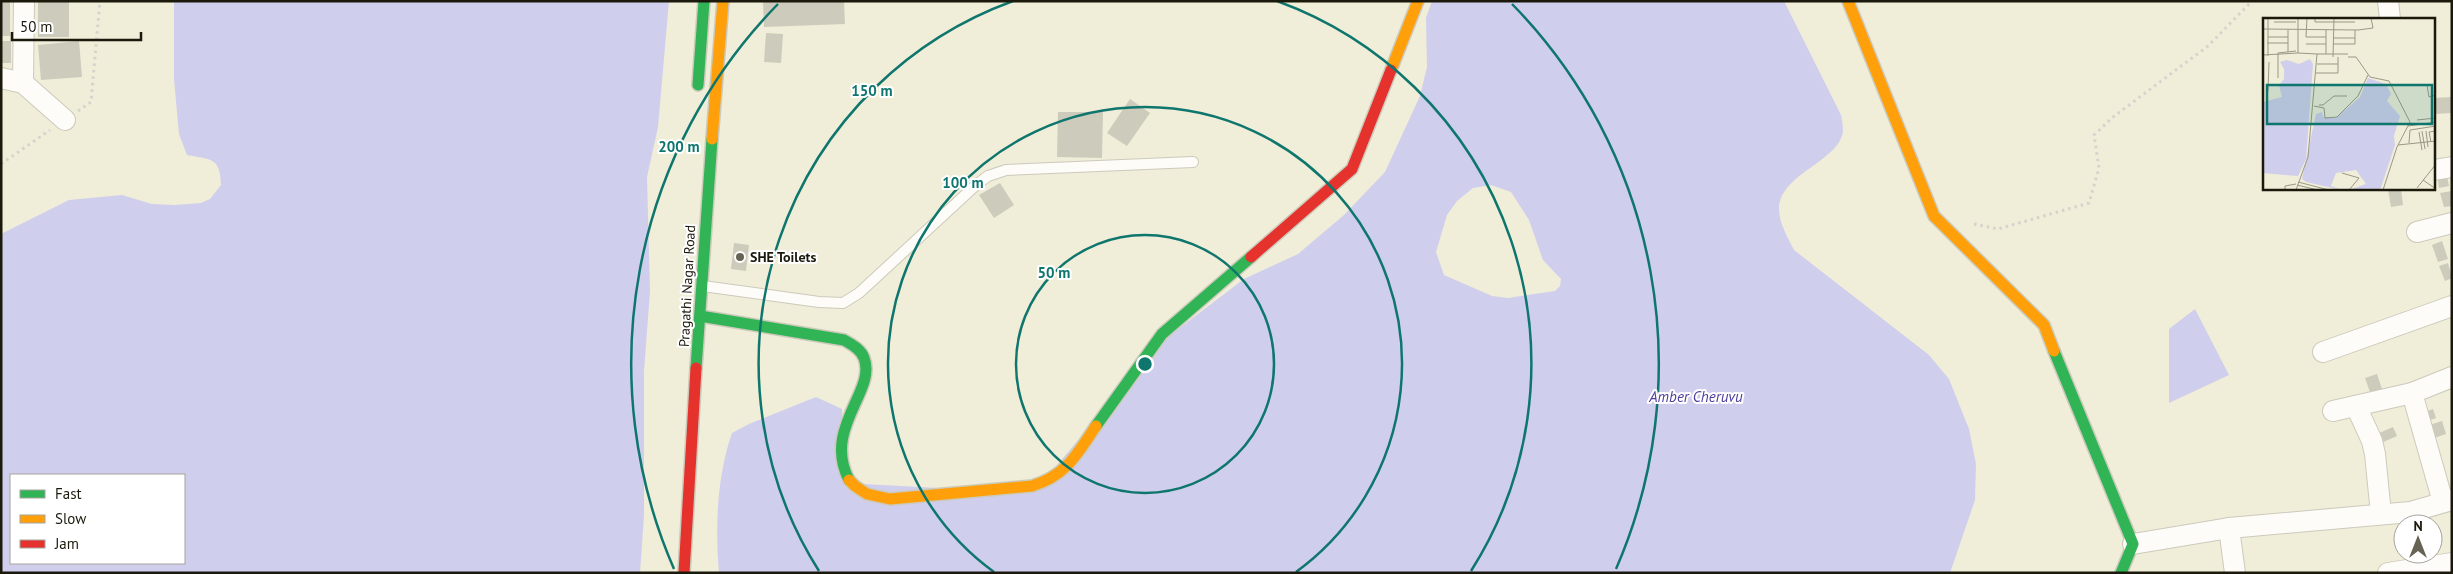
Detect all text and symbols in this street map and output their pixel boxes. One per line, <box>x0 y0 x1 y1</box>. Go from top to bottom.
scale bar <box>12 10 141 42</box>
text: 50 m <box>20 17 53 36</box>
inset map <box>2263 18 2436 190</box>
text: 150 m <box>851 81 893 100</box>
text: 200 m <box>658 137 700 156</box>
text: 100 m <box>942 173 984 192</box>
street label: Pragathi Nagar Road <box>675 224 699 348</box>
place label: SHE Toilets <box>750 248 816 266</box>
marker: SHE Toilets <box>734 251 746 263</box>
text: 50 m <box>1038 263 1070 282</box>
centre of rings <box>1136 355 1154 373</box>
water label: Amber Cheruvu <box>1648 387 1743 406</box>
legend <box>10 474 185 564</box>
text: Fast <box>55 484 82 503</box>
text: Slow <box>55 509 86 528</box>
north arrow <box>2393 514 2443 564</box>
text: N <box>2413 517 2423 535</box>
text: Jam <box>54 534 79 553</box>

